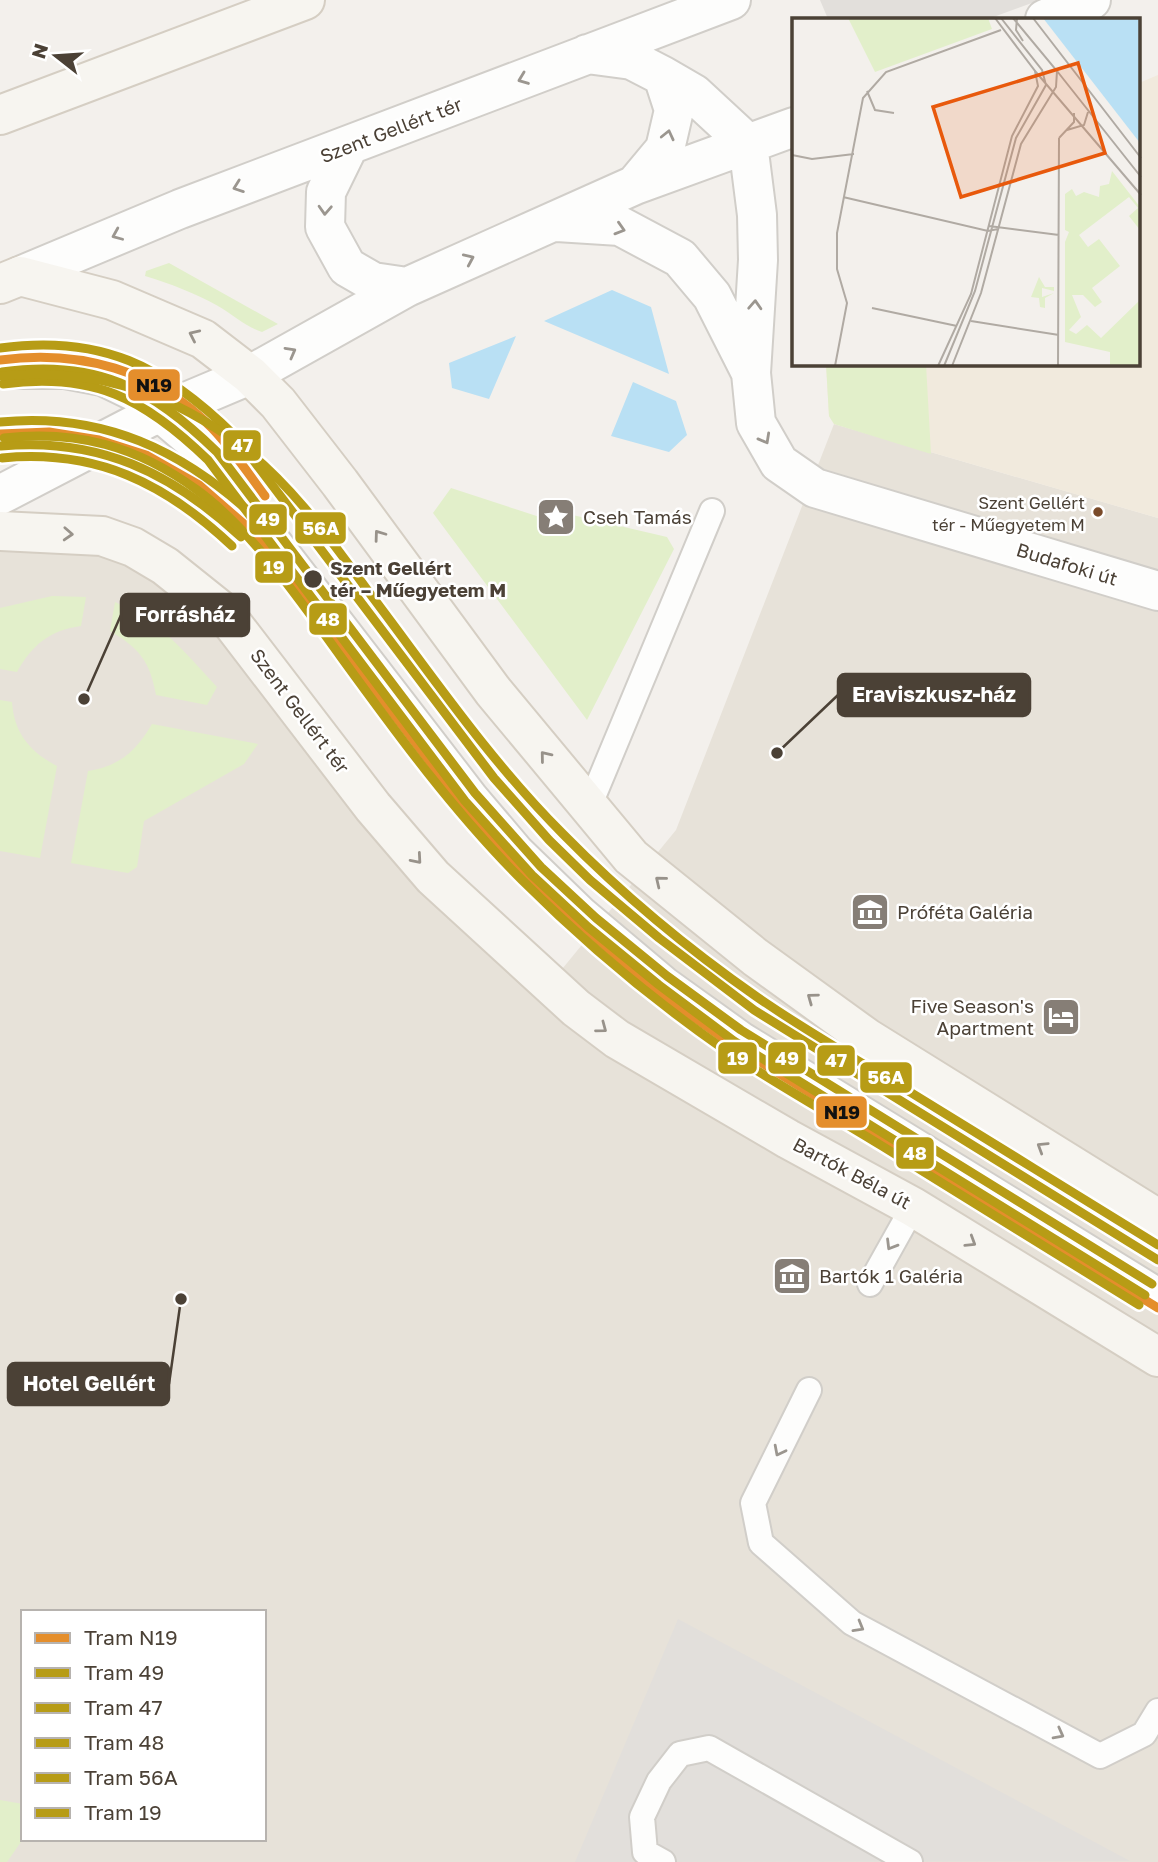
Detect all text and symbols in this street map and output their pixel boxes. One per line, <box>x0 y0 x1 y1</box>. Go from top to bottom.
inset map <box>792 18 1140 366</box>
north arrow <box>21 21 91 91</box>
text: N <box>26 41 52 61</box>
one-way arrow <box>518 70 530 84</box>
street label: Szent Gellért tér <box>317 92 466 167</box>
one-way arrow <box>660 129 674 141</box>
one-way arrow <box>233 179 245 193</box>
one-way arrow <box>318 205 333 216</box>
one-way arrow <box>613 221 625 235</box>
one-way arrow <box>111 226 123 240</box>
one-way arrow <box>462 253 475 267</box>
one-way arrow <box>748 299 763 310</box>
one-way arrow <box>189 329 201 343</box>
one-way arrow <box>284 347 296 360</box>
line badge: N19 <box>127 368 181 402</box>
text: N19 <box>136 373 172 396</box>
line badge: 47 <box>222 429 262 462</box>
one-way arrow <box>757 432 770 444</box>
text: 47 <box>231 433 253 456</box>
place label: Szent Gellért tér - Műegyetem M <box>932 492 1085 535</box>
place icon: Cseh Tamás <box>535 496 577 538</box>
line badge: 49 <box>248 503 288 536</box>
place label: Cseh Tamás <box>583 505 692 528</box>
marker: Szent Gellért tér - Műegyetem M <box>1091 505 1105 519</box>
text: 49 <box>256 507 280 530</box>
line badge: 56A <box>294 511 347 545</box>
text: 56A <box>302 516 340 539</box>
one-way arrow <box>63 527 74 542</box>
one-way arrow <box>374 530 387 543</box>
street label: Budafoki út <box>1014 537 1120 590</box>
line badge: 19 <box>254 550 294 584</box>
text: 19 <box>263 555 285 578</box>
place label: Szent Gellért tér – Műegyetem M <box>330 556 506 601</box>
marker: Szent Gellért tér – Műegyetem M <box>302 568 324 590</box>
callout: Forrásház <box>121 594 249 636</box>
text: Forrásház <box>135 601 236 627</box>
line badge: 48 <box>308 602 348 636</box>
text: 48 <box>316 607 340 630</box>
street label: Szent Gellért tér <box>246 644 355 778</box>
callout: Eraviszkusz-ház <box>838 674 1030 716</box>
text: Eraviszkusz-ház <box>852 681 1016 707</box>
one-way arrow <box>541 751 554 763</box>
one-way arrow <box>409 850 421 863</box>
one-way arrow <box>656 876 668 889</box>
museum icon: Próféta Galéria <box>849 891 891 933</box>
place label: Próféta Galéria <box>897 900 1033 923</box>
one-way arrow <box>807 994 820 1006</box>
place label: Five Season's Apartment <box>910 994 1034 1039</box>
hotel icon: Five Season's Apartment <box>1040 996 1082 1038</box>
one-way arrow <box>595 1020 607 1032</box>
line badge: 19 <box>717 1041 758 1075</box>
line badge: 49 <box>767 1041 807 1075</box>
line badge: 47 <box>816 1044 856 1077</box>
text: 19 <box>727 1046 749 1069</box>
text: 49 <box>775 1046 799 1069</box>
text: 47 <box>825 1048 847 1071</box>
line badge: 56A <box>859 1061 913 1094</box>
text: 56A <box>867 1065 905 1088</box>
line badge: N19 <box>815 1095 868 1129</box>
text: N19 <box>824 1100 860 1123</box>
street label: Bartók Béla út <box>789 1132 915 1213</box>
line badge: 48 <box>895 1136 935 1170</box>
text: 48 <box>903 1141 927 1164</box>
one-way arrow <box>1036 1143 1049 1156</box>
one-way arrow <box>964 1234 977 1247</box>
one-way arrow <box>886 1238 899 1251</box>
museum icon: Bartók 1 Galéria <box>771 1255 813 1297</box>
place label: Bartók 1 Galéria <box>819 1264 963 1287</box>
callout: Hotel Gellért <box>8 1363 169 1405</box>
text: Hotel Gellért <box>23 1370 155 1396</box>
one-way arrow <box>773 1444 787 1456</box>
legend <box>21 1610 266 1841</box>
one-way arrow <box>851 1619 864 1632</box>
text: Tram N19 <box>84 1624 178 1650</box>
text: Tram 49 <box>84 1659 164 1685</box>
text: Tram 47 <box>84 1694 163 1720</box>
one-way arrow <box>1052 1726 1065 1739</box>
text: Tram 48 <box>84 1729 164 1755</box>
text: Tram 56A <box>84 1764 178 1790</box>
text: Tram 19 <box>84 1799 162 1825</box>

